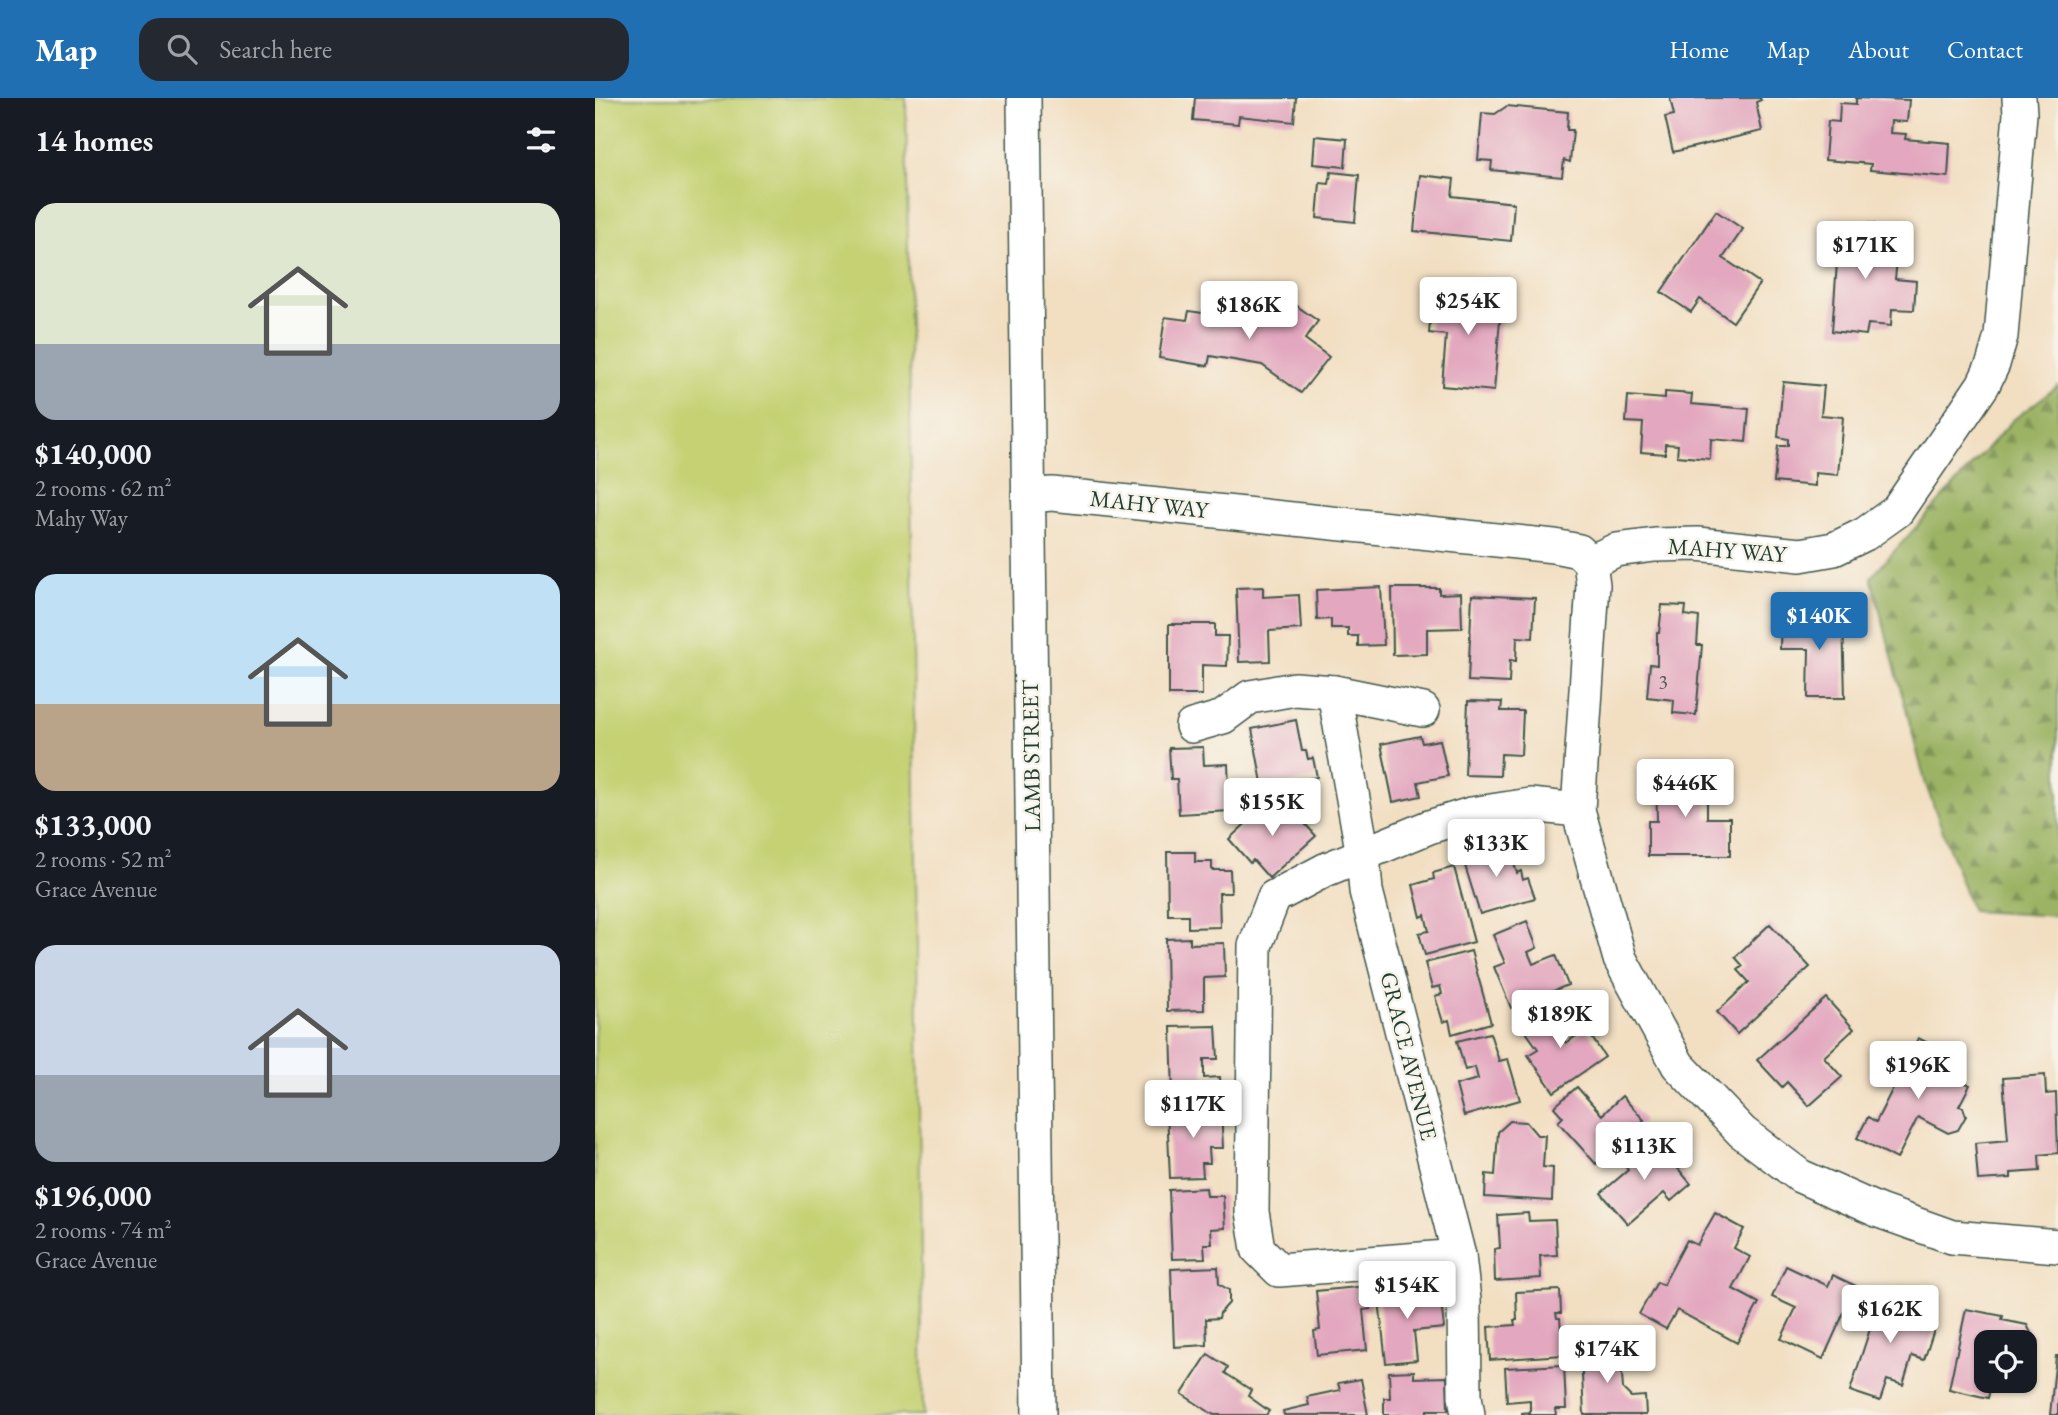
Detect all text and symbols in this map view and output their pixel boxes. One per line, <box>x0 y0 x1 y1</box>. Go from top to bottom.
search box <box>139 18 629 81</box>
text: Map <box>35 28 97 71</box>
icon: search <box>163 30 201 68</box>
text: Search here <box>219 32 332 66</box>
text: Home <box>1669 34 1729 65</box>
text: Map <box>1767 34 1810 65</box>
text: About <box>1848 34 1909 65</box>
text: Contact <box>1947 34 2023 65</box>
text: 14 homes <box>35 121 153 160</box>
icon: filters <box>522 121 560 159</box>
pin: $171K <box>1816 222 1914 281</box>
text: $171K <box>1833 229 1897 259</box>
icon: home <box>235 248 361 374</box>
pin: $254K <box>1419 278 1517 337</box>
pin: $186K <box>1200 282 1298 341</box>
text: $254K <box>1436 285 1500 315</box>
text: $186K <box>1217 289 1281 319</box>
text: $140,000 <box>35 434 151 473</box>
text: 2 rooms · 62 m² <box>35 473 172 503</box>
street label: MAHY WAY <box>1088 483 1211 525</box>
text: Mahy Way <box>35 503 128 533</box>
street label: MAHY WAY <box>1667 531 1789 569</box>
pin: $140K <box>1770 592 1868 652</box>
text: $140K <box>1787 600 1851 630</box>
icon: home <box>235 619 361 745</box>
house number: 3 <box>1658 670 1668 695</box>
street label: LAMB STREET <box>1015 679 1047 832</box>
pin: $446K <box>1636 760 1734 819</box>
text: $446K <box>1653 767 1717 797</box>
pin: $155K <box>1223 778 1321 838</box>
text: $155K <box>1240 786 1304 816</box>
text: $133,000 <box>35 805 151 844</box>
pin: $133K <box>1447 820 1545 879</box>
text: $133K <box>1464 827 1528 857</box>
text: 2 rooms · 52 m² <box>35 844 172 874</box>
text: Grace Avenue <box>35 874 157 904</box>
street label: GRACE AVENUE <box>1374 969 1444 1143</box>
icon: home <box>235 990 361 1116</box>
pin: $189K <box>1511 990 1609 1050</box>
text: $189K <box>1528 998 1592 1028</box>
pin: $196K <box>1869 1042 1967 1101</box>
text: $196K <box>1886 1049 1950 1079</box>
pin: $117K <box>1144 1080 1242 1140</box>
text: $117K <box>1161 1088 1225 1118</box>
pin: $113K <box>1595 1122 1693 1182</box>
text: $113K <box>1612 1130 1676 1160</box>
text: $196,000 <box>35 1176 151 1215</box>
text: 2 rooms · 74 m² <box>35 1215 172 1245</box>
text: Grace Avenue <box>35 1245 157 1275</box>
pin: $154K <box>1358 1262 1456 1321</box>
text: $154K <box>1375 1269 1439 1299</box>
pin: $162K <box>1841 1286 1939 1345</box>
text: $162K <box>1858 1293 1922 1323</box>
pin: $174K <box>1558 1326 1656 1385</box>
map controls <box>1974 1330 2037 1393</box>
button: locate <box>1974 1330 2037 1393</box>
text: $174K <box>1575 1333 1639 1363</box>

